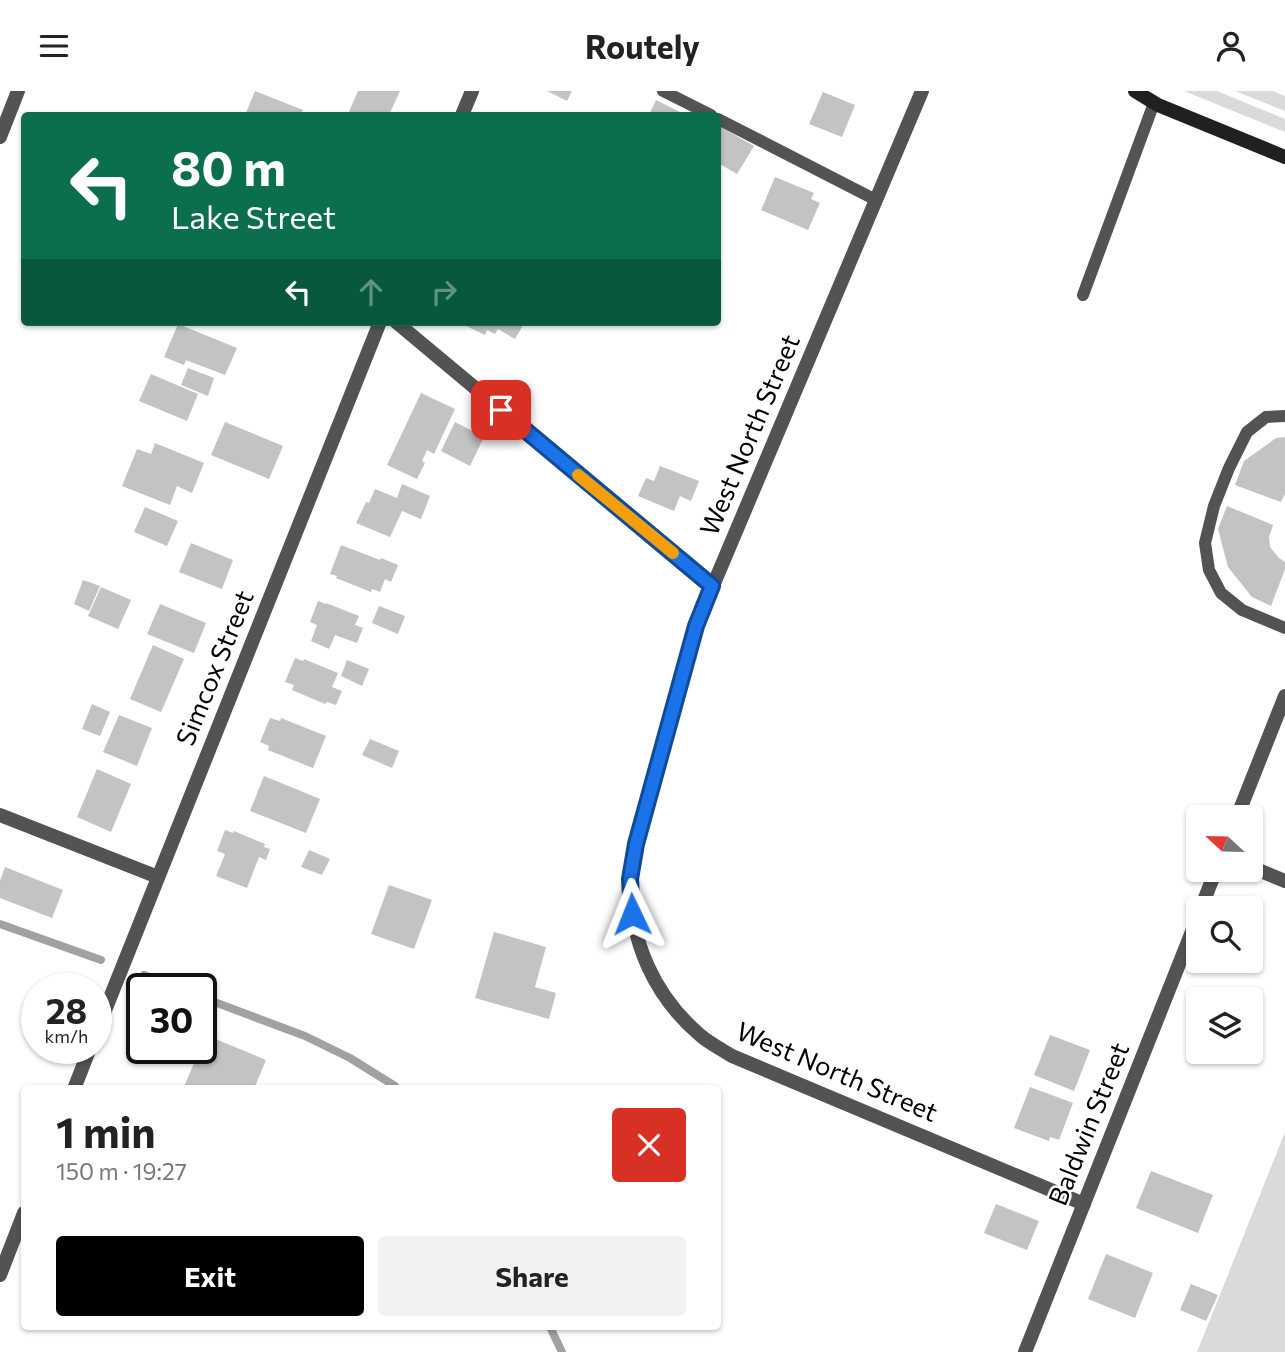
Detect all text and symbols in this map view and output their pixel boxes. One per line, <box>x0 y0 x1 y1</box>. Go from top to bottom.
text: Routely <box>585 26 700 66</box>
icon: menu <box>35 27 73 65</box>
icon: person <box>1212 27 1250 65</box>
text: 80 m <box>171 136 286 196</box>
icon: left <box>56 140 147 231</box>
text: Lake Street <box>171 196 336 236</box>
icon: left <box>279 273 317 311</box>
icon: ahead <box>352 273 390 311</box>
icon: right <box>425 273 463 311</box>
street label: West North Street <box>692 329 805 540</box>
pin <box>471 380 531 440</box>
icon: arrive <box>482 391 520 429</box>
street label: Simcox Street <box>168 585 259 750</box>
north arrow <box>1186 805 1264 882</box>
map controls <box>1186 805 1263 1064</box>
position arrow <box>595 877 669 951</box>
button: search <box>1186 896 1263 973</box>
speed limit sign: 30 <box>126 973 217 1064</box>
button: layers <box>1186 987 1263 1064</box>
text: 28 <box>46 988 87 1031</box>
street label: West North Street <box>732 1014 943 1127</box>
text: km/h <box>45 1025 88 1047</box>
street label: Baldwin Street <box>1041 1037 1134 1209</box>
text: 1 min <box>56 1105 156 1157</box>
button: close <box>612 1108 686 1182</box>
text: 150 m · 19:27 <box>56 1157 187 1185</box>
button: Exit <box>56 1236 364 1316</box>
button: Share <box>378 1236 686 1316</box>

